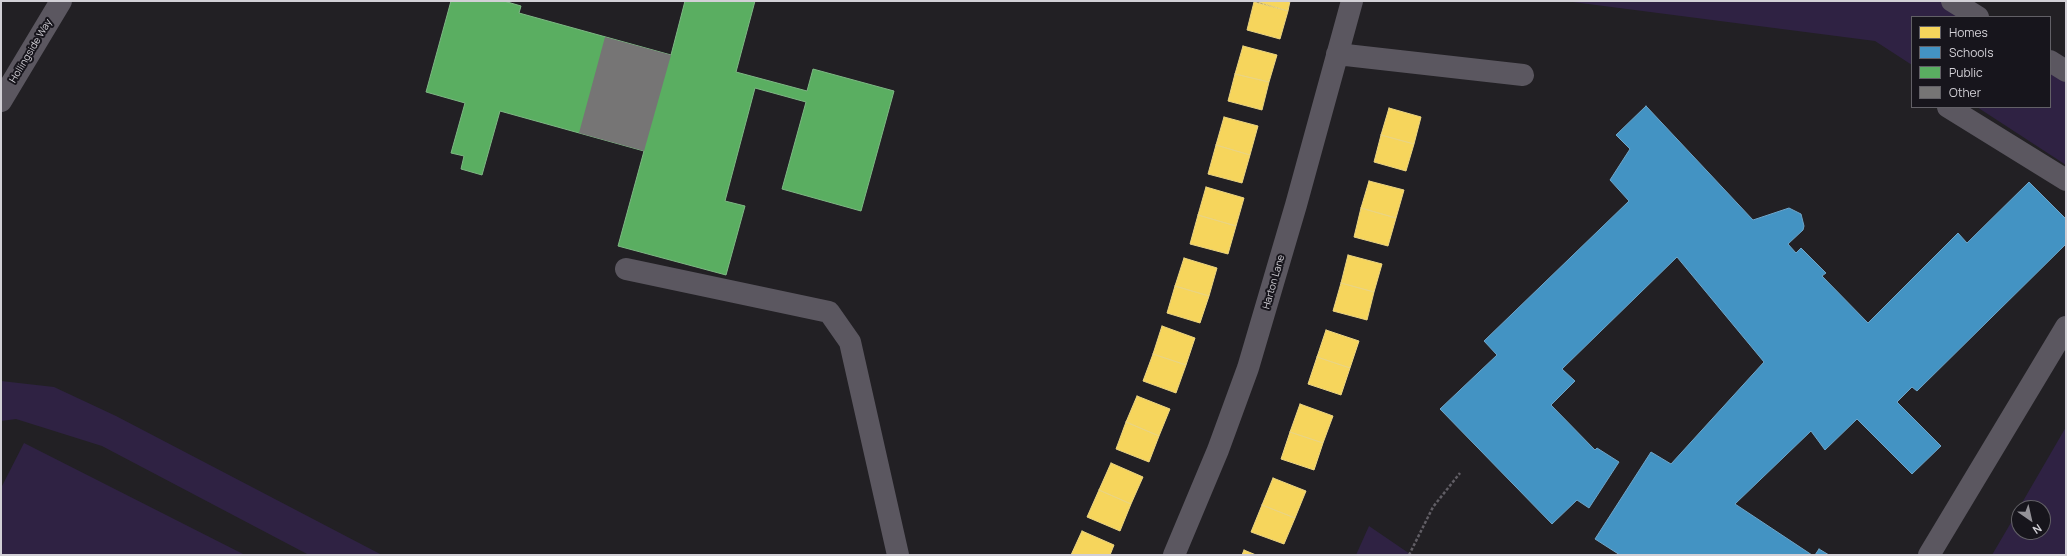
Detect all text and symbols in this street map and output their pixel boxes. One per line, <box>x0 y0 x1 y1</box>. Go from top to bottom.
legend <box>1911 16 2051 108</box>
street label: Hollingside Way <box>7 17 55 85</box>
text: Homes <box>1949 24 1988 41</box>
text: Schools <box>1949 44 1993 61</box>
text: Public <box>1949 64 1983 81</box>
text: Other <box>1949 84 1981 101</box>
street label: Harton Lane <box>1261 253 1287 311</box>
north arrow <box>2011 500 2051 540</box>
text: N <box>2030 521 2045 538</box>

